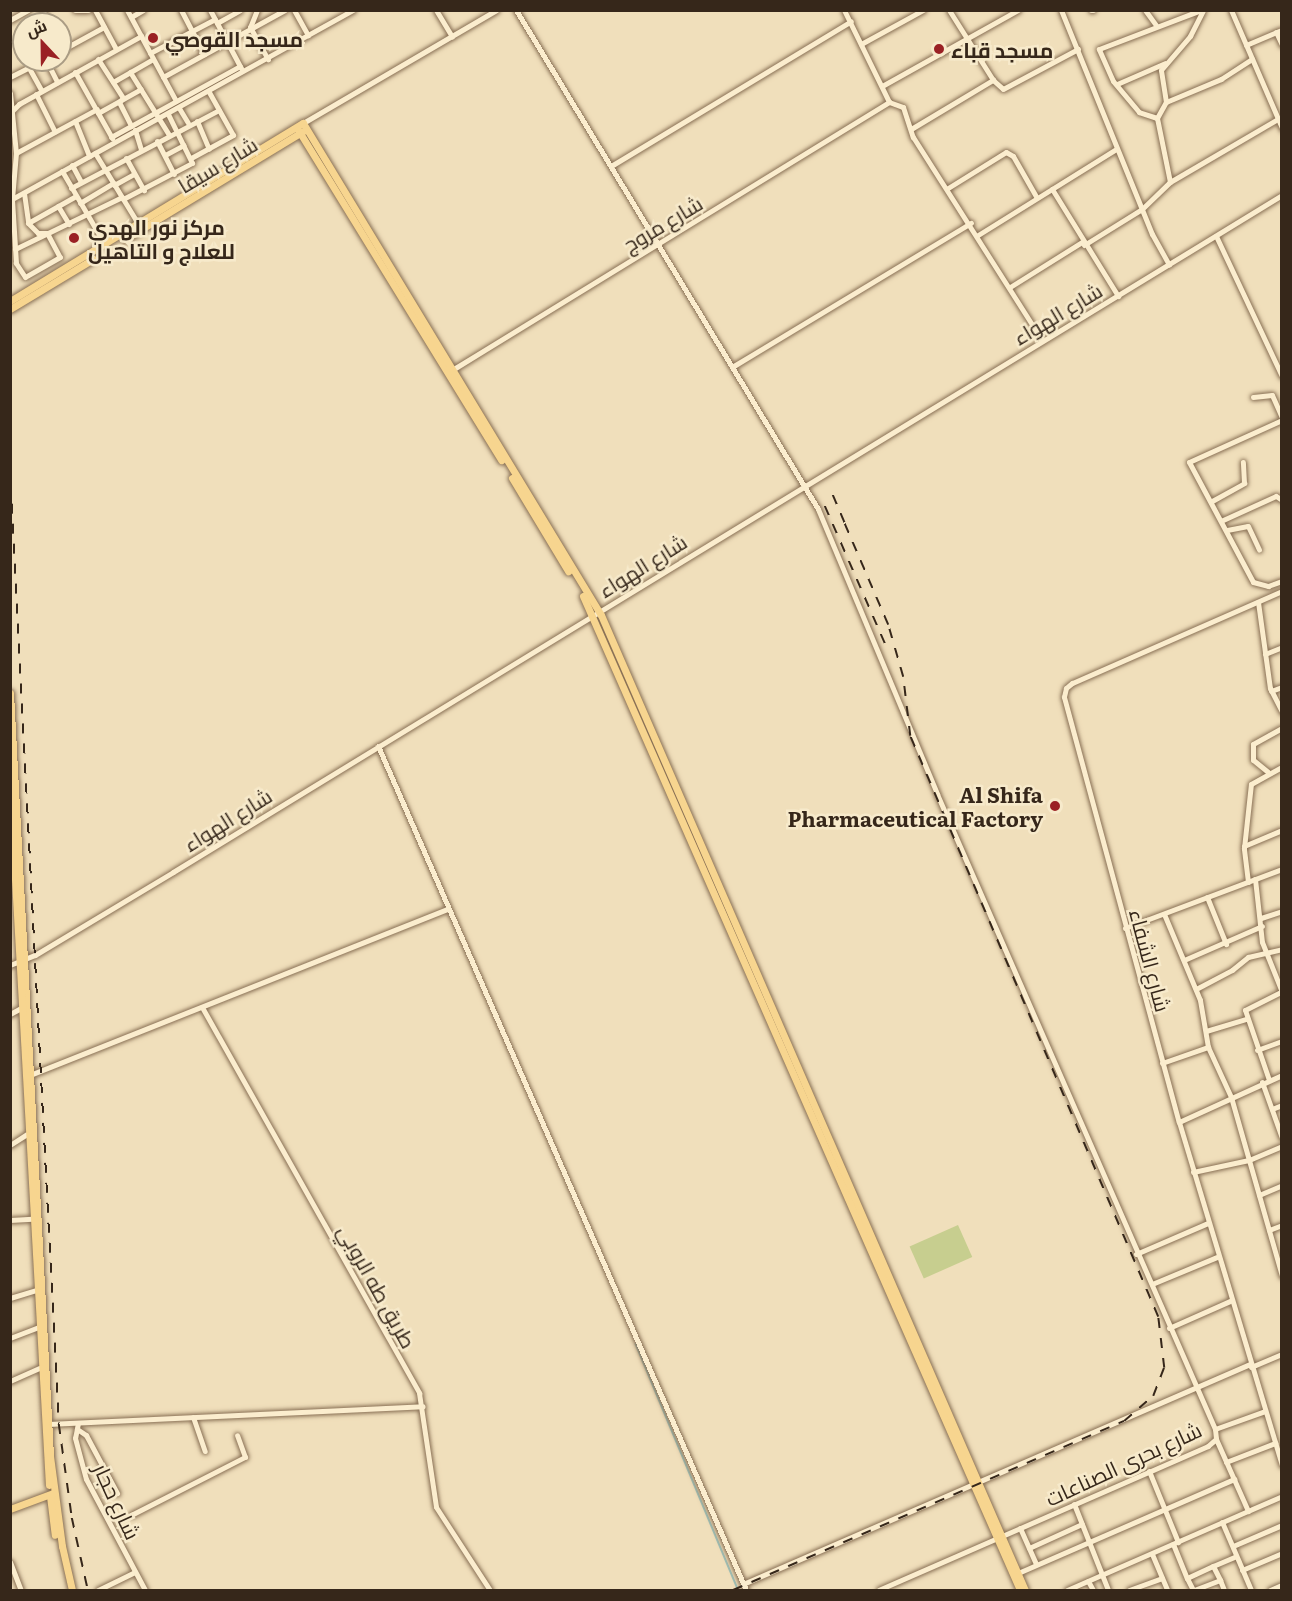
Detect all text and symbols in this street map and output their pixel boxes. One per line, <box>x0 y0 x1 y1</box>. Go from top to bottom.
north arrow <box>12 12 72 72</box>
text: ش <box>22 12 50 42</box>
place label: مسجد القوصي <box>165 25 303 51</box>
marker: مسجد القوصي <box>146 31 160 45</box>
place label: مسجد قباء <box>951 36 1053 62</box>
marker: مسجد قباء <box>932 42 946 56</box>
street label: شارع سيقا <box>173 131 261 197</box>
street label: شارع مروج <box>618 189 706 257</box>
place label: مركز نور الهدي للعلاج و التاهيل <box>88 213 235 263</box>
marker: مركز نور الهدي للعلاج و التاهيل <box>65 229 83 247</box>
street label: شارع الهواء <box>1008 277 1106 349</box>
street label: شارع الهواء <box>593 528 691 602</box>
place label: Al Shifa Pharmaceutical Factory <box>788 781 1043 831</box>
street label: شارع الهواء <box>178 782 276 856</box>
marker: Al Shifa Pharmaceutical Factory <box>1048 799 1062 813</box>
street label: شارع الشفاء <box>1125 906 1177 1014</box>
street label: طريق طه الروبي <box>334 1220 422 1352</box>
street label: شارع بحرى الصناعات <box>1041 1416 1205 1510</box>
street label: شارع حجار <box>89 1459 147 1543</box>

